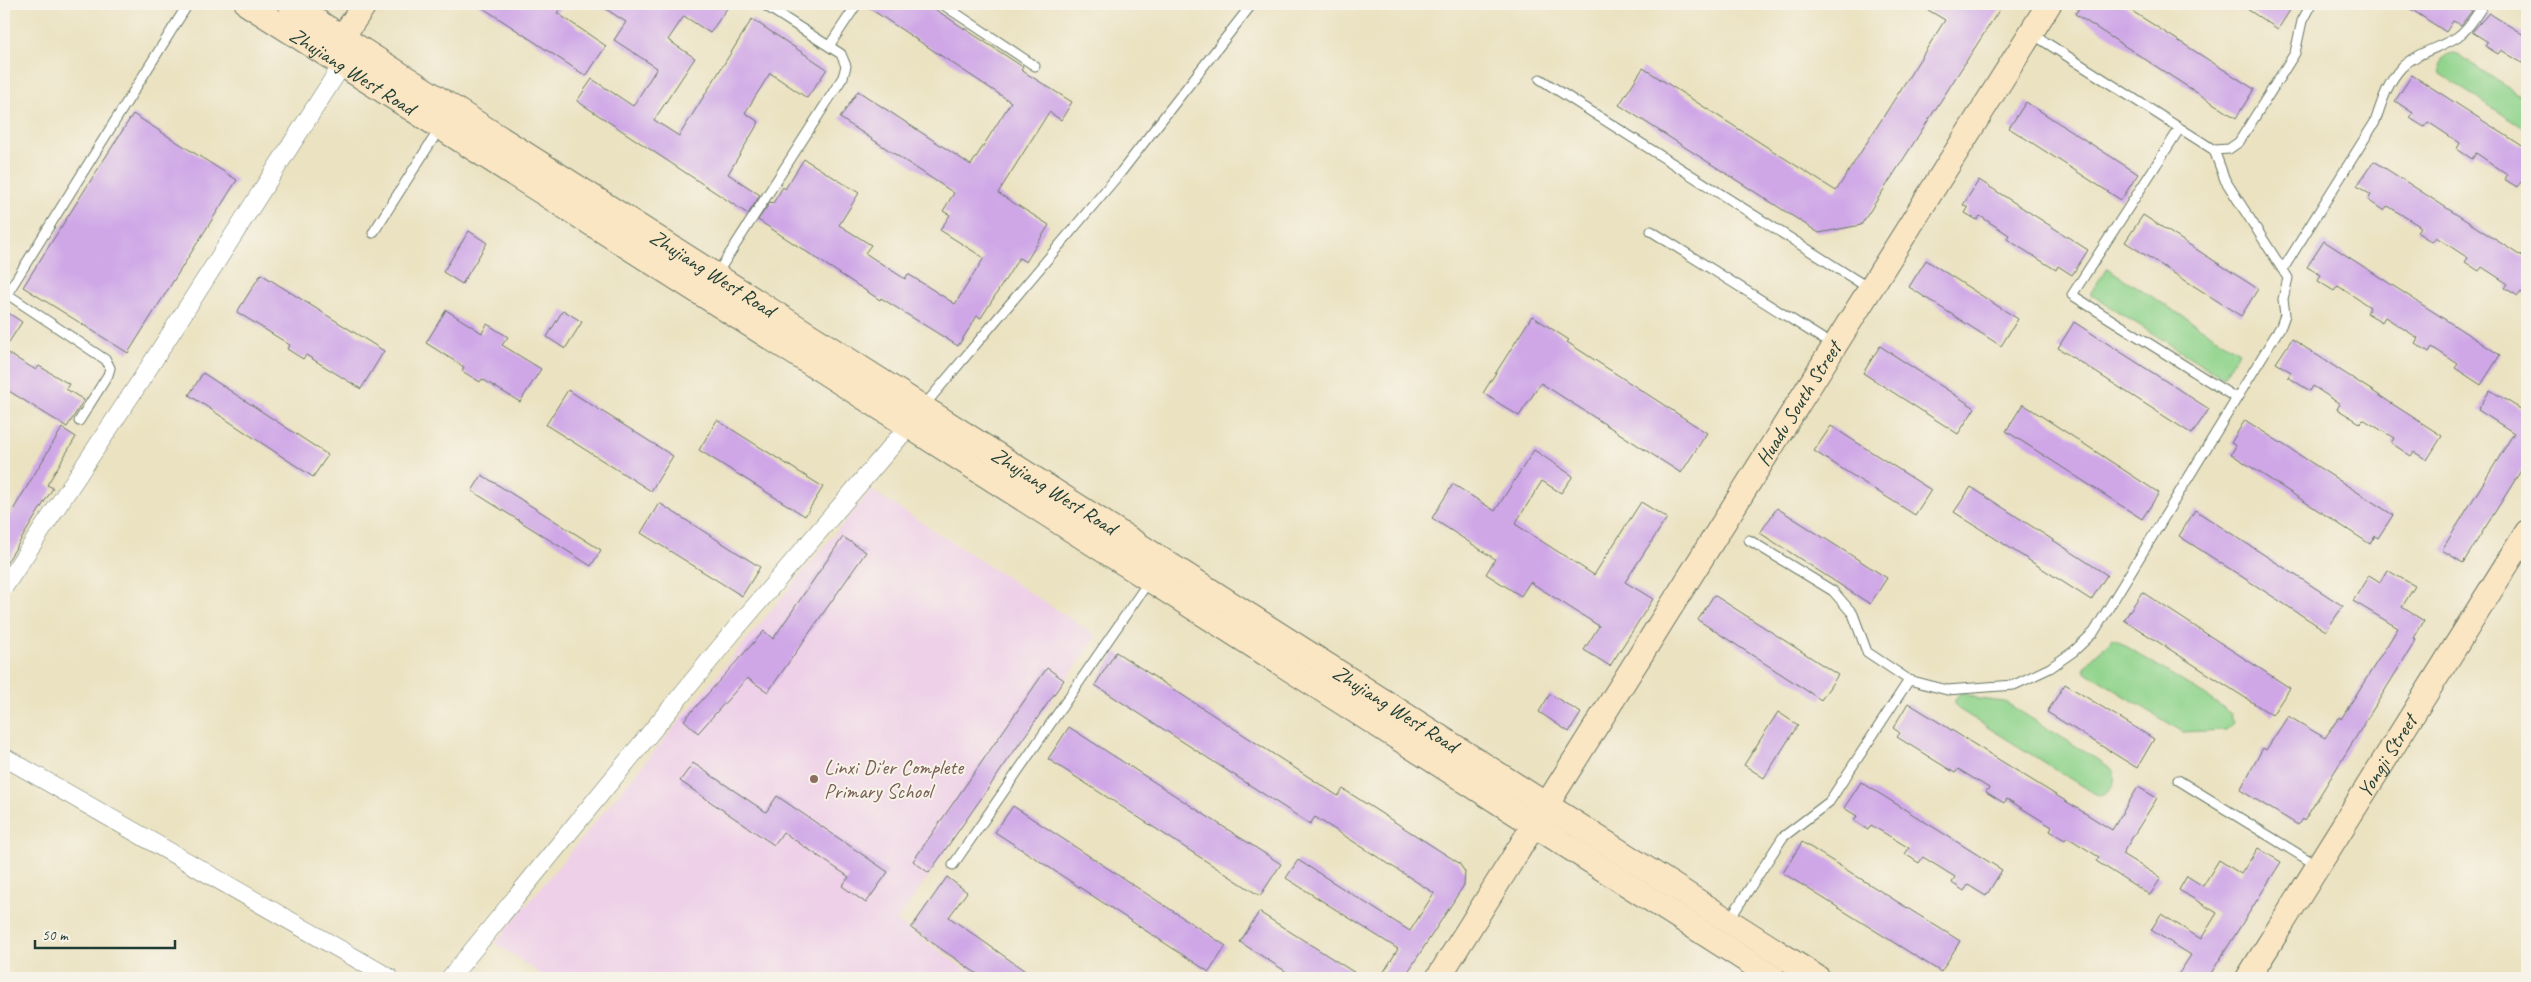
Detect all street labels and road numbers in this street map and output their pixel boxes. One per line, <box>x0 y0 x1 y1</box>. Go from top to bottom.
street label: Zhujiang West Road <box>285 22 423 123</box>
street label: Zhujiang West Road <box>645 224 783 325</box>
street label: Huadu South Street <box>1750 334 1848 470</box>
street label: Zhujiang West Road <box>986 441 1125 543</box>
street label: Zhujiang West Road <box>1328 659 1466 760</box>
street label: Yongji Street <box>2351 707 2424 802</box>

